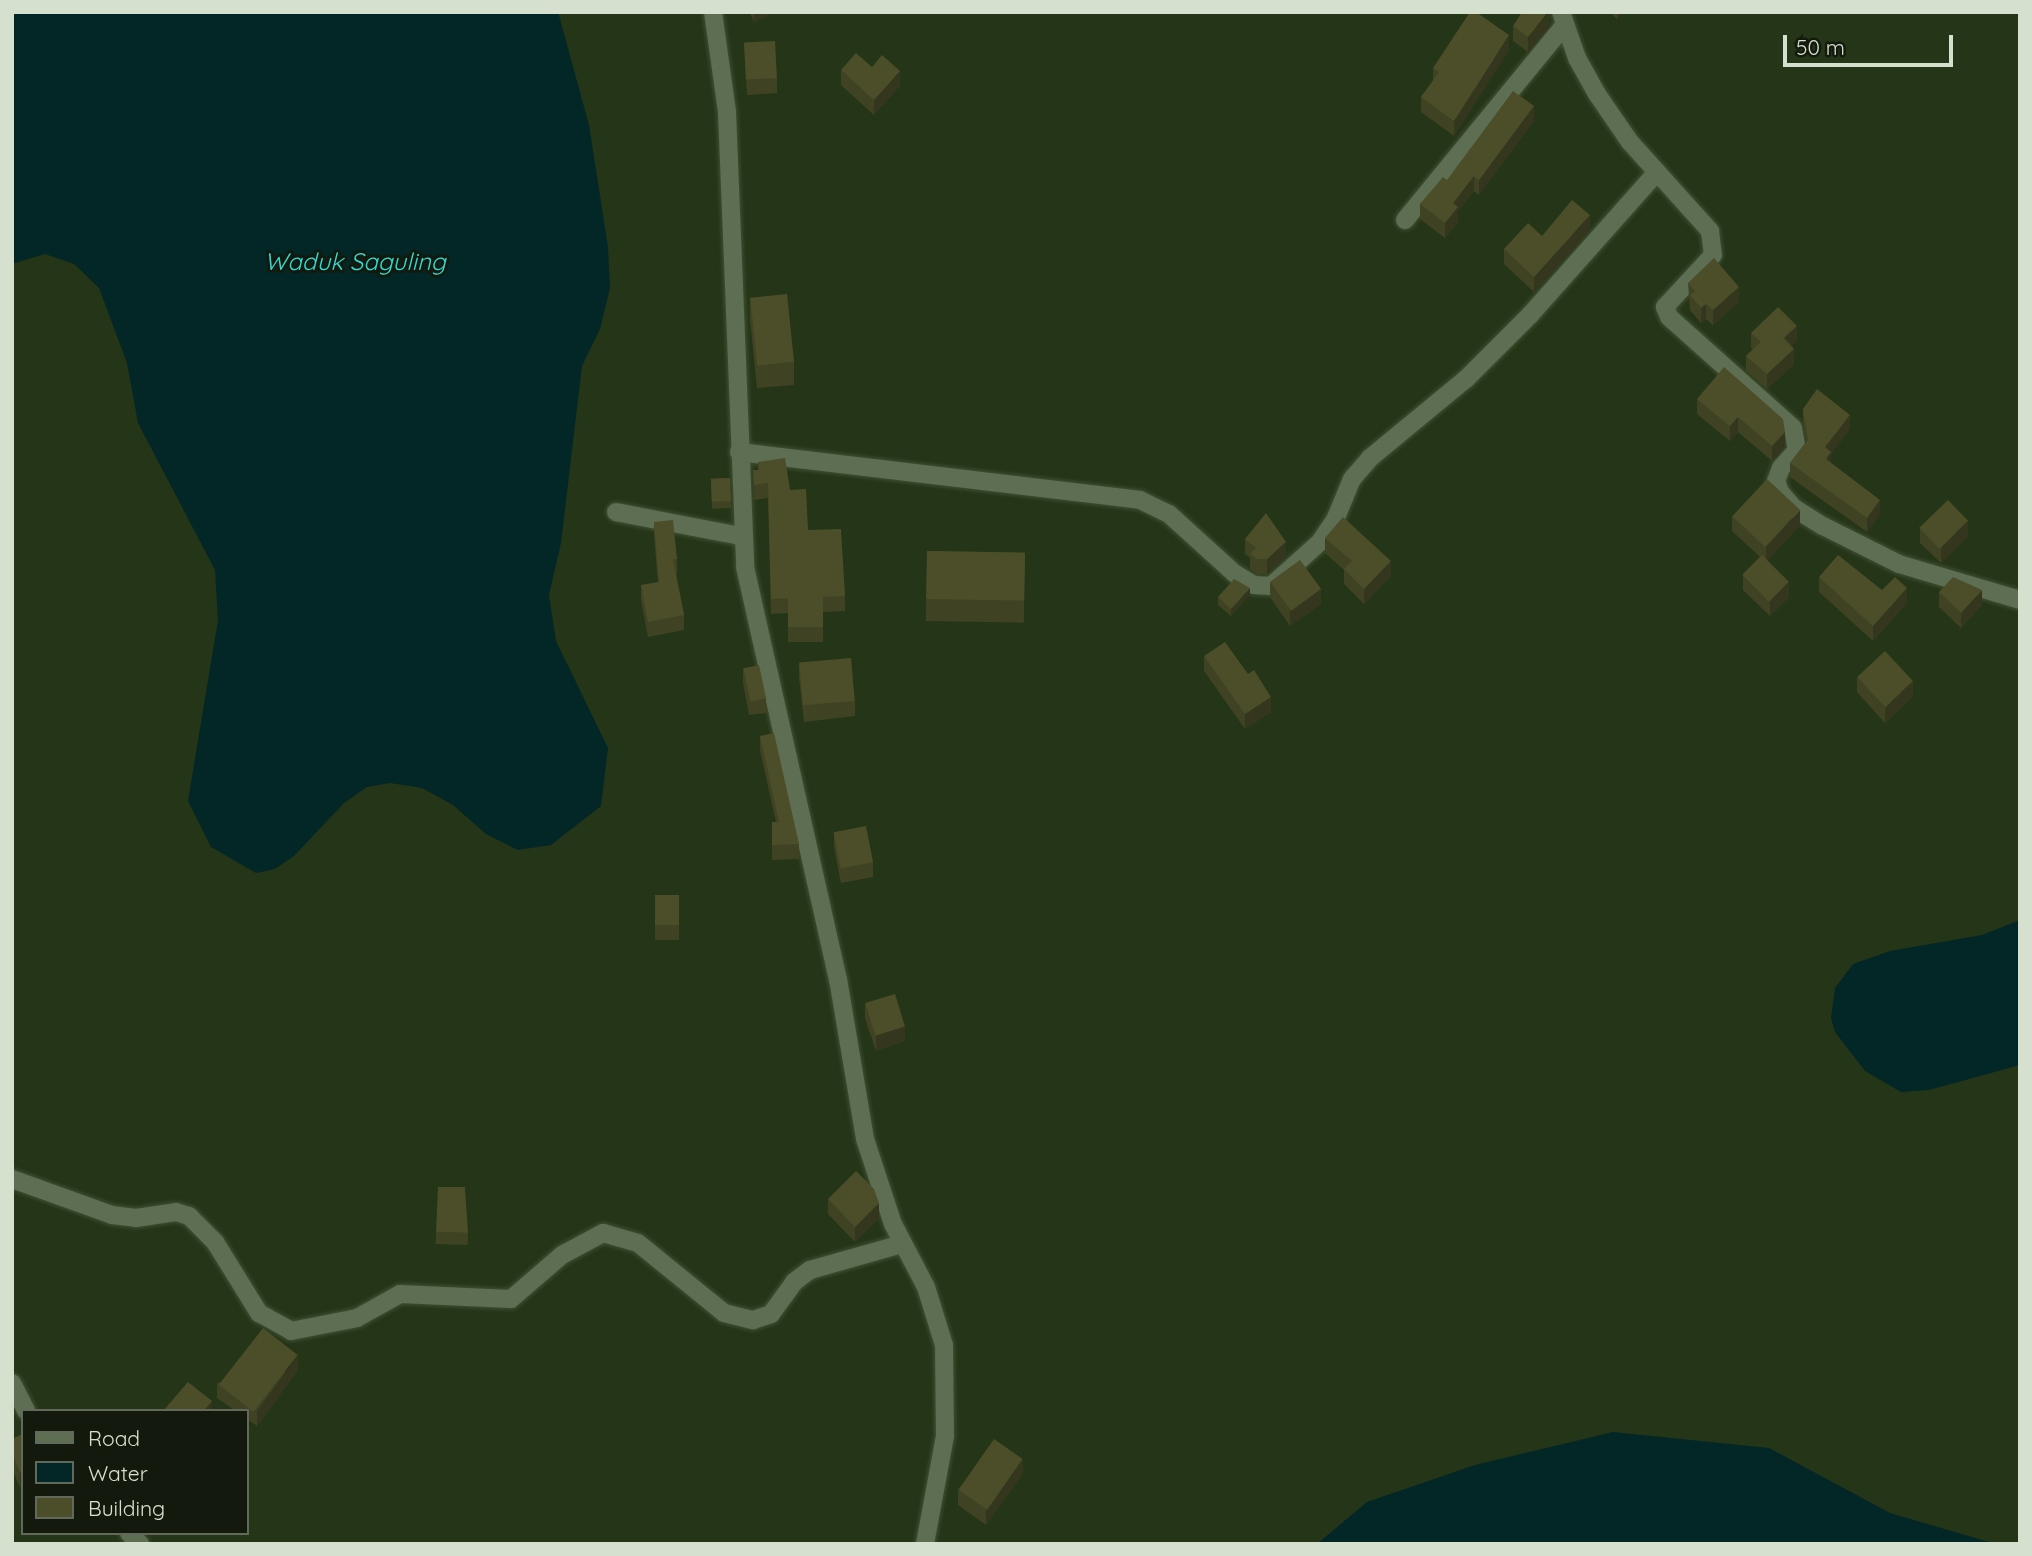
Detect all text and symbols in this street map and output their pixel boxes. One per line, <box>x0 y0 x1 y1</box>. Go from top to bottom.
scale bar <box>1787 21 1957 65</box>
text: 50 m <box>1796 34 1845 60</box>
water label: Waduk Saguling <box>264 248 446 276</box>
legend <box>21 1409 248 1535</box>
text: Road <box>88 1425 140 1451</box>
text: Water <box>88 1460 148 1486</box>
text: Building <box>88 1495 165 1521</box>

